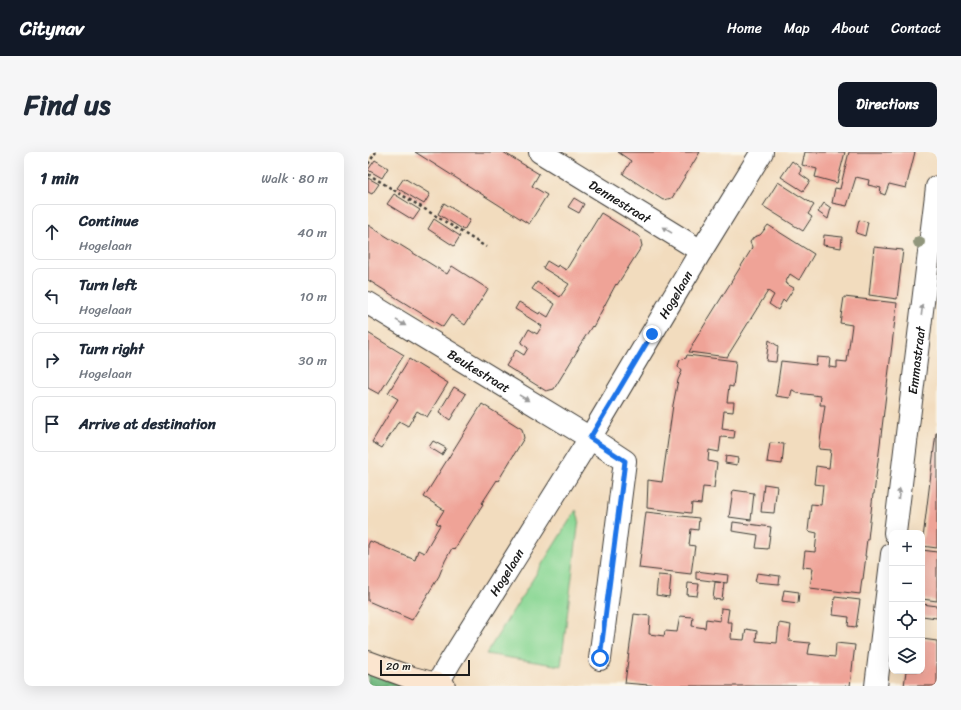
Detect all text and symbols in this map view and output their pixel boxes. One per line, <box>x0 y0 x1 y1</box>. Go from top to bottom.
text: Citynav <box>20 12 84 45</box>
text: Home <box>727 16 762 41</box>
text: Map <box>784 16 810 41</box>
text: About <box>832 16 869 41</box>
text: Contact <box>891 16 941 41</box>
text: Find us <box>24 80 111 129</box>
button: Directions <box>838 82 937 127</box>
text: 1 min <box>40 163 79 193</box>
text: Walk · 80 m <box>261 167 328 190</box>
street label: Dennestraat <box>584 174 656 230</box>
text: Continue <box>79 208 139 234</box>
icon: ahead <box>41 221 63 243</box>
text: 40 m <box>297 221 327 244</box>
one-way arrow <box>661 227 673 234</box>
text: Hogelaan <box>79 234 132 257</box>
street label: Hogelaan <box>652 266 699 323</box>
text: Turn left <box>79 272 137 298</box>
icon: left <box>41 285 63 307</box>
text: 10 m <box>300 285 327 308</box>
text: Hogelaan <box>79 298 132 321</box>
one-way arrow <box>919 304 925 316</box>
one-way arrow <box>396 319 406 327</box>
street label: Emmastraat <box>901 324 932 396</box>
route end <box>643 325 661 343</box>
text: Turn right <box>79 336 144 362</box>
street label: Beukestraat <box>443 343 515 399</box>
icon: right <box>41 349 63 371</box>
text: 30 m <box>298 349 327 372</box>
text: Hogelaan <box>79 362 132 385</box>
one-way arrow <box>519 394 529 402</box>
text: Arrive at destination <box>79 411 216 437</box>
icon: arrive <box>41 413 63 435</box>
one-way arrow <box>896 488 902 500</box>
map controls <box>889 530 925 674</box>
button: + <box>889 530 925 566</box>
street label: Hogelaan <box>483 544 530 601</box>
button: − <box>889 566 925 602</box>
button: locate <box>889 602 925 638</box>
button: layers <box>889 638 925 674</box>
route start <box>591 649 609 667</box>
text: 20 m <box>386 657 411 676</box>
scale bar <box>380 658 470 677</box>

